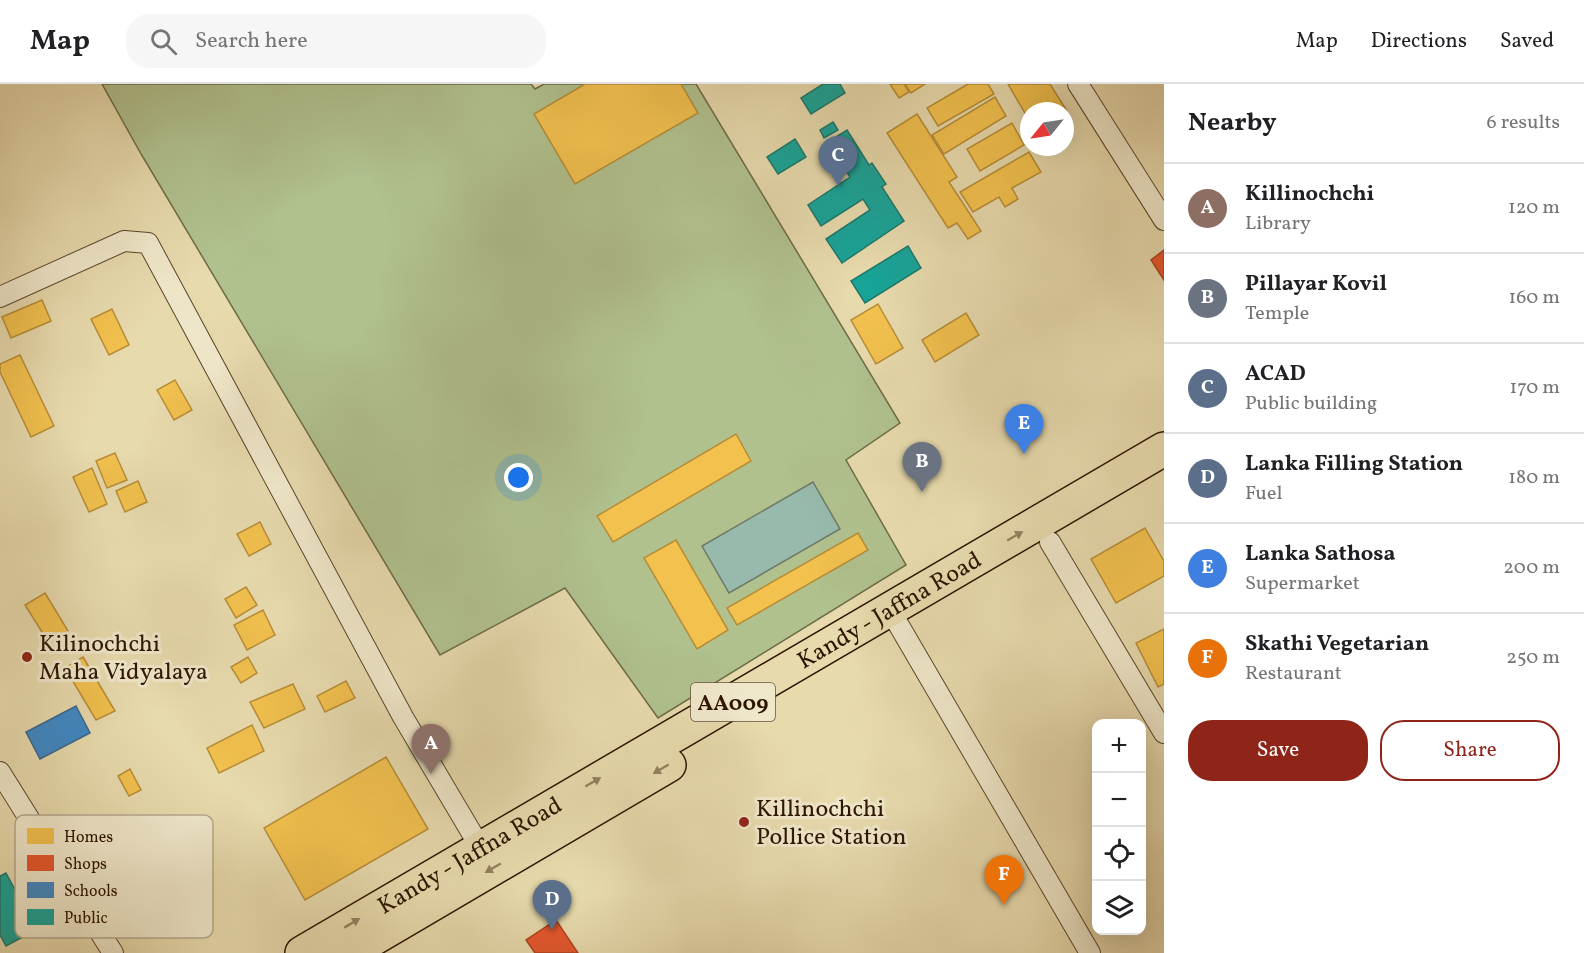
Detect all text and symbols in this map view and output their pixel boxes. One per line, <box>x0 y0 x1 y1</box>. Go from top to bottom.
search box <box>126 14 546 68</box>
text: Map <box>30 22 90 61</box>
icon: search <box>147 25 180 58</box>
text: Search here <box>195 26 308 57</box>
text: Map <box>1296 27 1338 56</box>
text: Directions <box>1371 27 1467 56</box>
text: Saved <box>1500 27 1554 56</box>
north arrow <box>1020 102 1074 156</box>
text: Nearby <box>1188 105 1277 141</box>
text: 6 results <box>1487 109 1560 137</box>
pin: C <box>818 136 858 186</box>
text: Killinochchi <box>1245 179 1374 210</box>
text: A <box>1200 194 1215 222</box>
text: 120 m <box>1508 194 1560 222</box>
text: Library <box>1245 210 1311 238</box>
text: Pillayar Kovil <box>1245 269 1387 300</box>
text: B <box>1201 284 1214 312</box>
text: 160 m <box>1508 284 1560 312</box>
text: Temple <box>1245 300 1309 328</box>
text: ACAD <box>1245 359 1306 390</box>
text: C <box>1201 374 1214 402</box>
text: 170 m <box>1510 374 1560 402</box>
text: Public building <box>1245 390 1377 418</box>
pin: E <box>1004 404 1044 454</box>
pin: B <box>902 442 942 492</box>
text: Lanka Filling Station <box>1245 449 1463 480</box>
your location <box>504 463 533 492</box>
text: D <box>1200 464 1215 492</box>
text: 180 m <box>1508 464 1560 492</box>
text: Fuel <box>1245 480 1282 508</box>
one-way arrow <box>1007 531 1024 541</box>
text: Lanka Sathosa <box>1245 539 1396 570</box>
street label: Kandy - Jaffna Road <box>792 544 988 679</box>
text: E <box>1201 554 1214 582</box>
text: 200 m <box>1503 554 1560 582</box>
text: Supermarket <box>1245 570 1360 598</box>
place label: Kilinochchi Maha Vidyalaya <box>39 628 208 690</box>
text: Skathi Vegetarian <box>1245 629 1429 660</box>
text: F <box>1202 644 1213 672</box>
text: 250 m <box>1506 644 1560 672</box>
marker: Kilinochchi Maha Vidyalaya <box>20 650 34 664</box>
text: Restaurant <box>1245 660 1342 688</box>
road number: AA009 <box>691 683 775 721</box>
map controls <box>1092 719 1146 935</box>
button: + <box>1092 719 1146 773</box>
button: Save <box>1188 720 1368 781</box>
button: Share <box>1380 720 1560 781</box>
pin: A <box>412 724 450 774</box>
one-way arrow <box>653 764 669 775</box>
button: − <box>1092 773 1146 827</box>
one-way arrow <box>585 777 601 788</box>
street label: Kandy - Jaffna Road <box>372 790 569 924</box>
place label: Killinochchi Pollice Station <box>756 793 906 855</box>
legend <box>15 815 213 938</box>
marker: Killinochchi Pollice Station <box>737 815 751 829</box>
text: Homes <box>64 827 113 849</box>
button: locate <box>1092 827 1146 881</box>
text: Shops <box>64 854 107 876</box>
pin: F <box>984 856 1024 905</box>
one-way arrow <box>485 863 501 874</box>
pin: D <box>532 880 572 930</box>
text: Schools <box>64 881 118 903</box>
button: layers <box>1092 881 1146 935</box>
text: Public <box>64 908 108 930</box>
one-way arrow <box>344 918 361 928</box>

